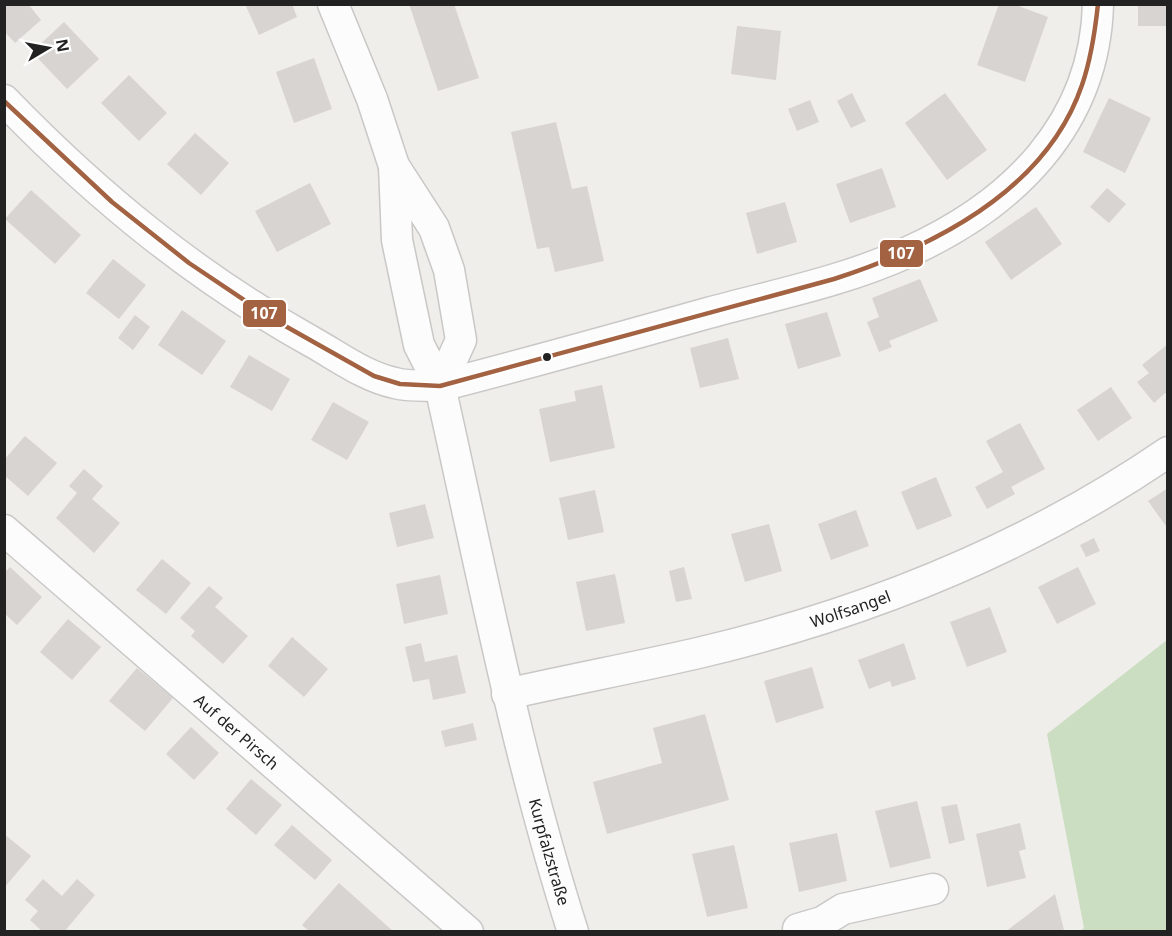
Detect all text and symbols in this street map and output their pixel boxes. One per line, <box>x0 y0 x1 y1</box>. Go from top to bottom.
north arrow <box>18 18 78 78</box>
text: N <box>51 37 75 54</box>
line badge: 107 <box>879 239 924 268</box>
text: 107 <box>887 242 915 264</box>
line badge: 107 <box>242 299 287 328</box>
text: 107 <box>250 302 278 324</box>
unlabelled marker <box>541 351 553 363</box>
street label: Wolfsangel <box>807 585 894 633</box>
street label: Auf der Pirsch <box>190 689 284 774</box>
street label: Kurpfalzstraße <box>524 796 575 908</box>

